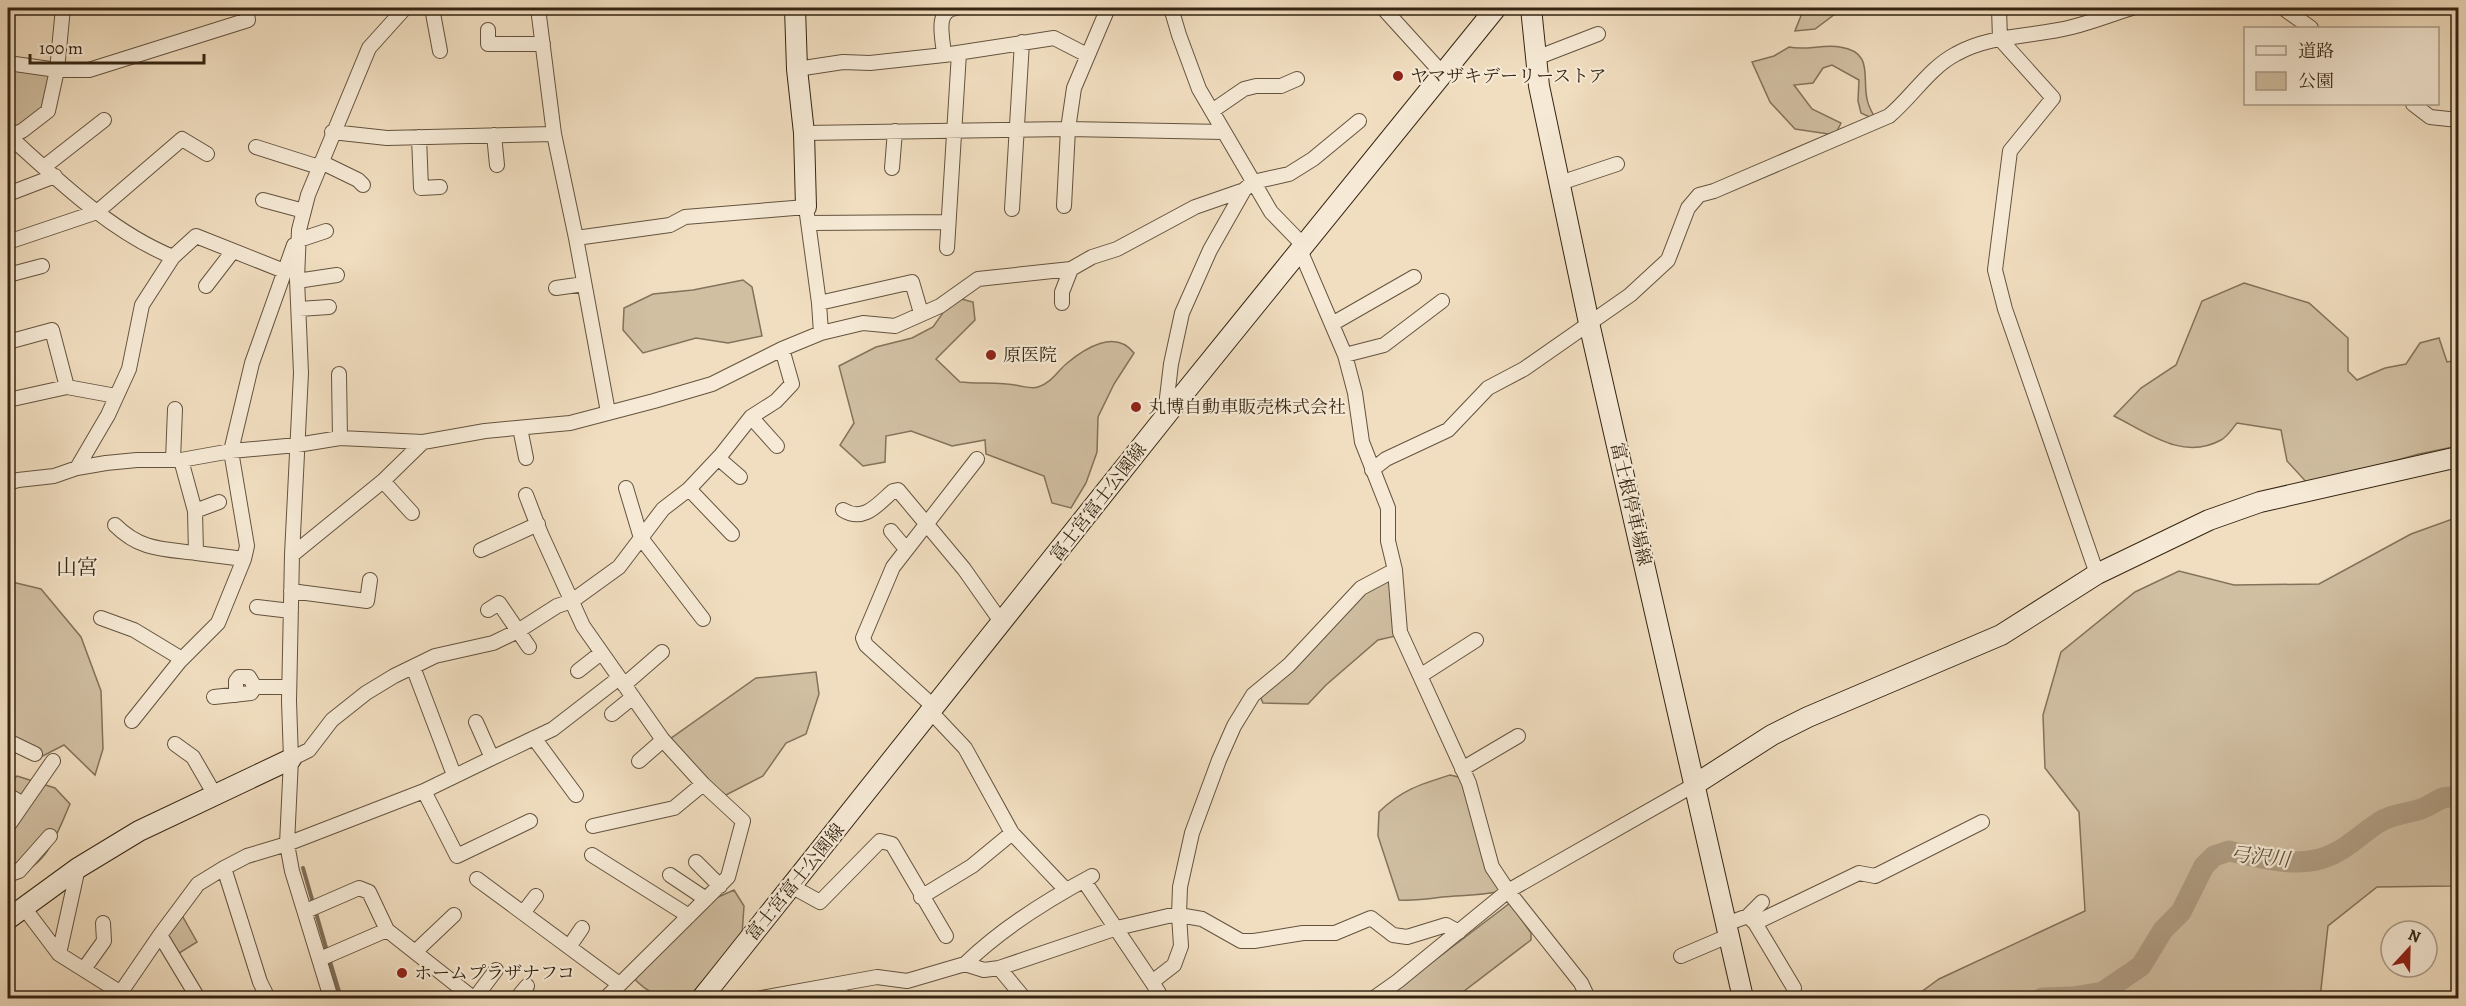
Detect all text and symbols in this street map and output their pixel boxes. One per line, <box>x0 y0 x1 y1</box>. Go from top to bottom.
scale bar <box>30 27 204 65</box>
legend <box>2244 27 2439 105</box>
text: 100 m <box>39 36 83 60</box>
text: 道路 <box>2298 39 2334 63</box>
place label: ヤマザキデーリーストア <box>1410 64 1607 88</box>
marker: ヤマザキデーリーストア <box>1391 69 1405 83</box>
text: 公園 <box>2298 69 2334 93</box>
place label: 原医院 <box>1003 343 1057 367</box>
marker: 原医院 <box>984 348 998 362</box>
place label: 丸博自動車販売株式会社 <box>1148 395 1346 419</box>
marker: 丸博自動車販売株式会社 <box>1129 400 1143 414</box>
street label: 富士宮富士公園線 <box>1044 438 1152 566</box>
street label: 富士根停車場線 <box>1605 440 1657 568</box>
district label: 山宮 <box>56 553 98 581</box>
street label: 富士宮富士公園線 <box>740 818 850 946</box>
water label: 弓沢川 <box>2229 840 2293 874</box>
north arrow <box>2379 919 2439 979</box>
text: N <box>2405 924 2424 949</box>
place label: ホームプラザナフコ <box>414 961 575 985</box>
marker: ホームプラザナフコ <box>395 966 409 980</box>

